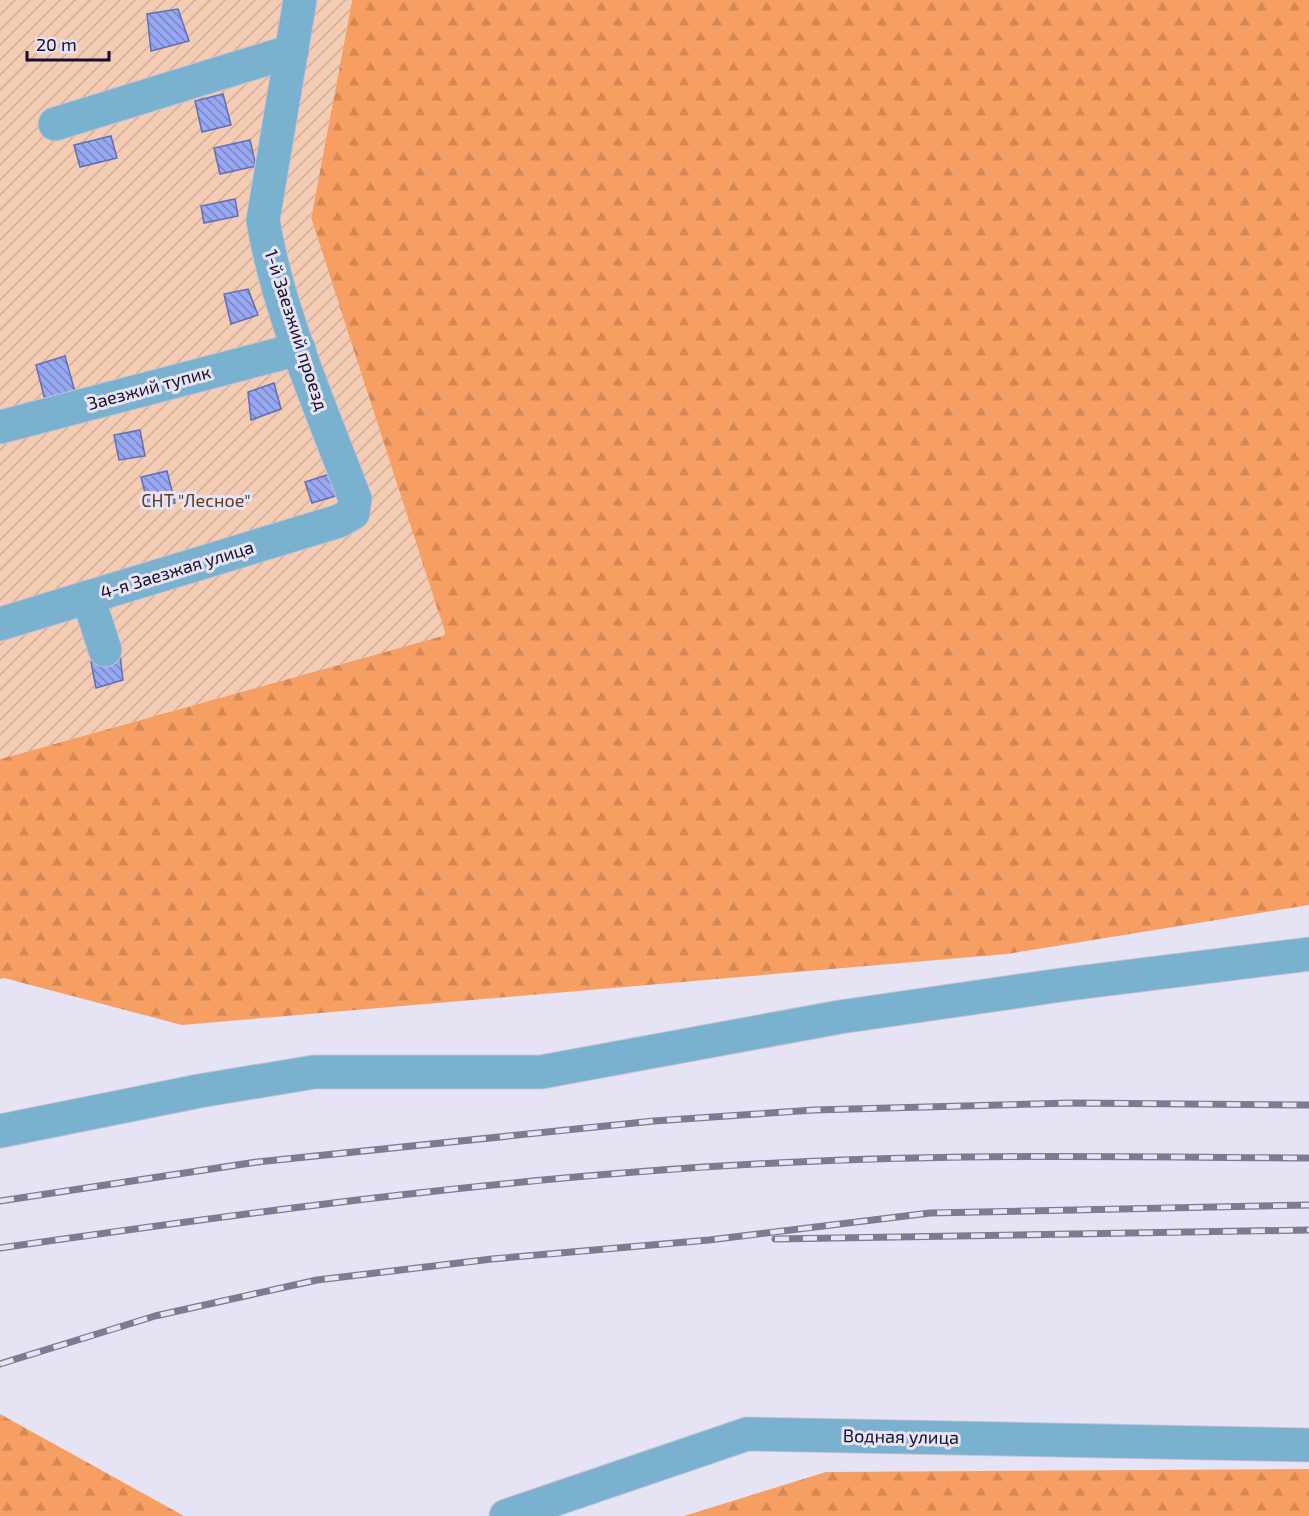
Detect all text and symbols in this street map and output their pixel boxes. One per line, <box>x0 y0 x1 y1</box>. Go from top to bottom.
scale bar <box>27 24 110 62</box>
text: 20 m <box>36 33 77 55</box>
street label: 1-й Заезжий проезд <box>261 246 333 413</box>
street label: Заезжий тупик <box>85 360 213 414</box>
park label: СНТ "Лесное" <box>141 489 251 511</box>
street label: 4-я Заезжая улица <box>97 535 256 603</box>
street label: Водная улица <box>843 1424 959 1448</box>

